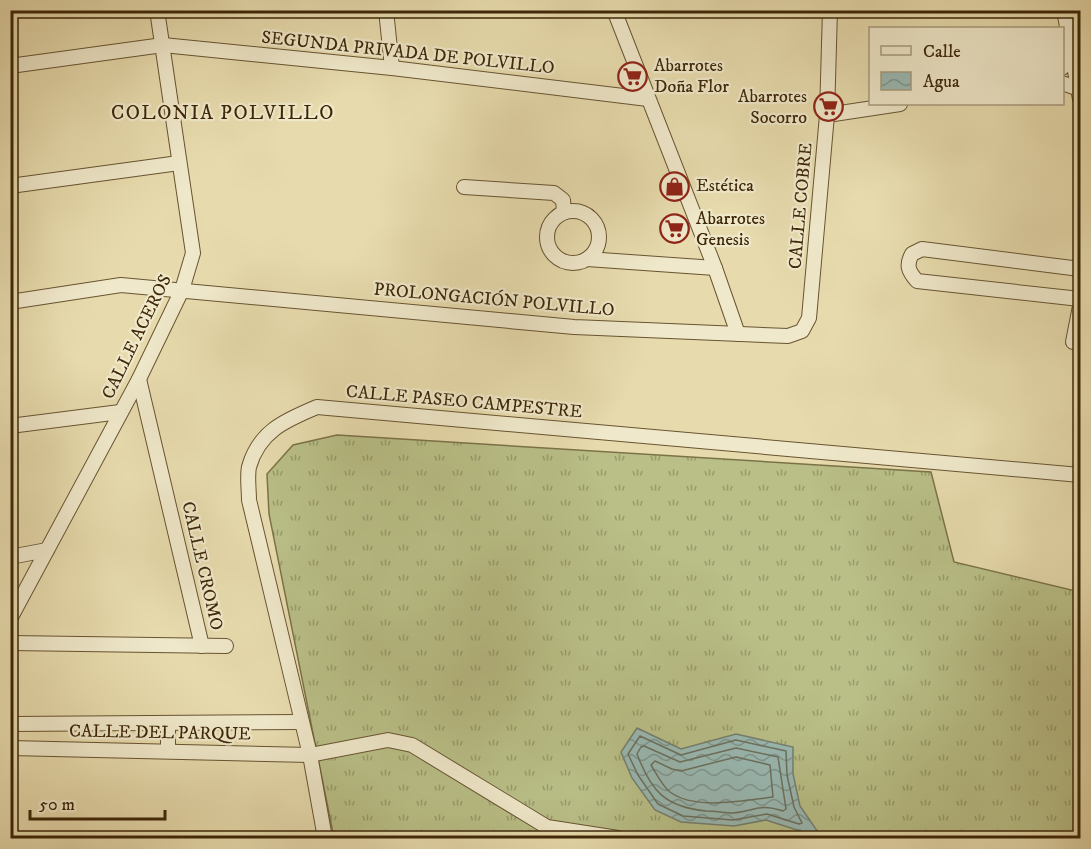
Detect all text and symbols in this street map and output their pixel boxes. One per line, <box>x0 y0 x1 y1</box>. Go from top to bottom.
street label: SEGUNDA PRIVADA DE POLVILLO <box>260 27 556 79</box>
legend <box>869 27 1064 105</box>
text: Calle <box>923 41 961 63</box>
place label: Abarrotes Doña Flor <box>654 55 729 98</box>
supermarket icon: Abarrotes Doña Flor <box>617 60 649 92</box>
text: Agua <box>923 71 960 93</box>
place label: Abarrotes Socorro <box>738 86 807 129</box>
supermarket icon: Abarrotes Socorro <box>812 91 844 123</box>
district label: COLONIA POLVILLO <box>111 101 335 126</box>
street label: CALLE COBRE <box>785 142 817 270</box>
shop icon: Estética <box>659 170 691 202</box>
place label: Estética <box>696 175 754 197</box>
place label: Abarrotes Genesis <box>696 208 765 251</box>
supermarket icon: Abarrotes Genesis <box>659 213 691 245</box>
street label: CALLE ACEROS <box>97 271 177 403</box>
street label: PROLONGACIÓN POLVILLO <box>373 279 615 321</box>
street label: CALLE PASEO CAMPESTRE <box>345 381 583 423</box>
street label: CALLE CROMO <box>177 500 227 632</box>
street label: CALLE DEL PARQUE <box>69 720 251 746</box>
scale bar <box>30 783 165 821</box>
text: 50 m <box>39 794 75 816</box>

